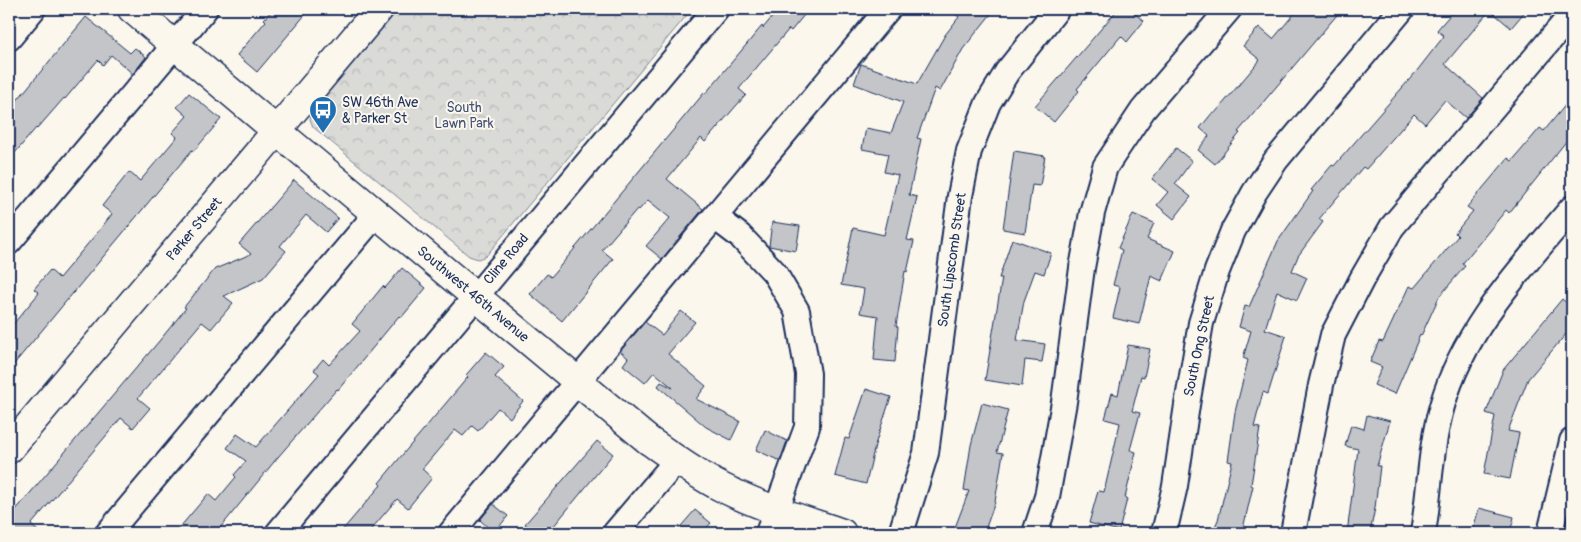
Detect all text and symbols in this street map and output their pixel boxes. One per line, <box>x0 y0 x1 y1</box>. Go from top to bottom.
place label: SW 46th Ave & Parker St <box>342 94 418 127</box>
bus stop icon: SW 46th Ave & Parker St <box>308 95 338 134</box>
park label: South Lawn Park <box>434 99 494 132</box>
street label: South Lipscomb Street <box>934 191 970 328</box>
street label: Parker Street <box>163 194 226 264</box>
street label: Cline Road <box>480 230 532 288</box>
street label: Southwest 46th Avenue <box>414 242 532 346</box>
street label: South Ong Street <box>1180 294 1218 398</box>

